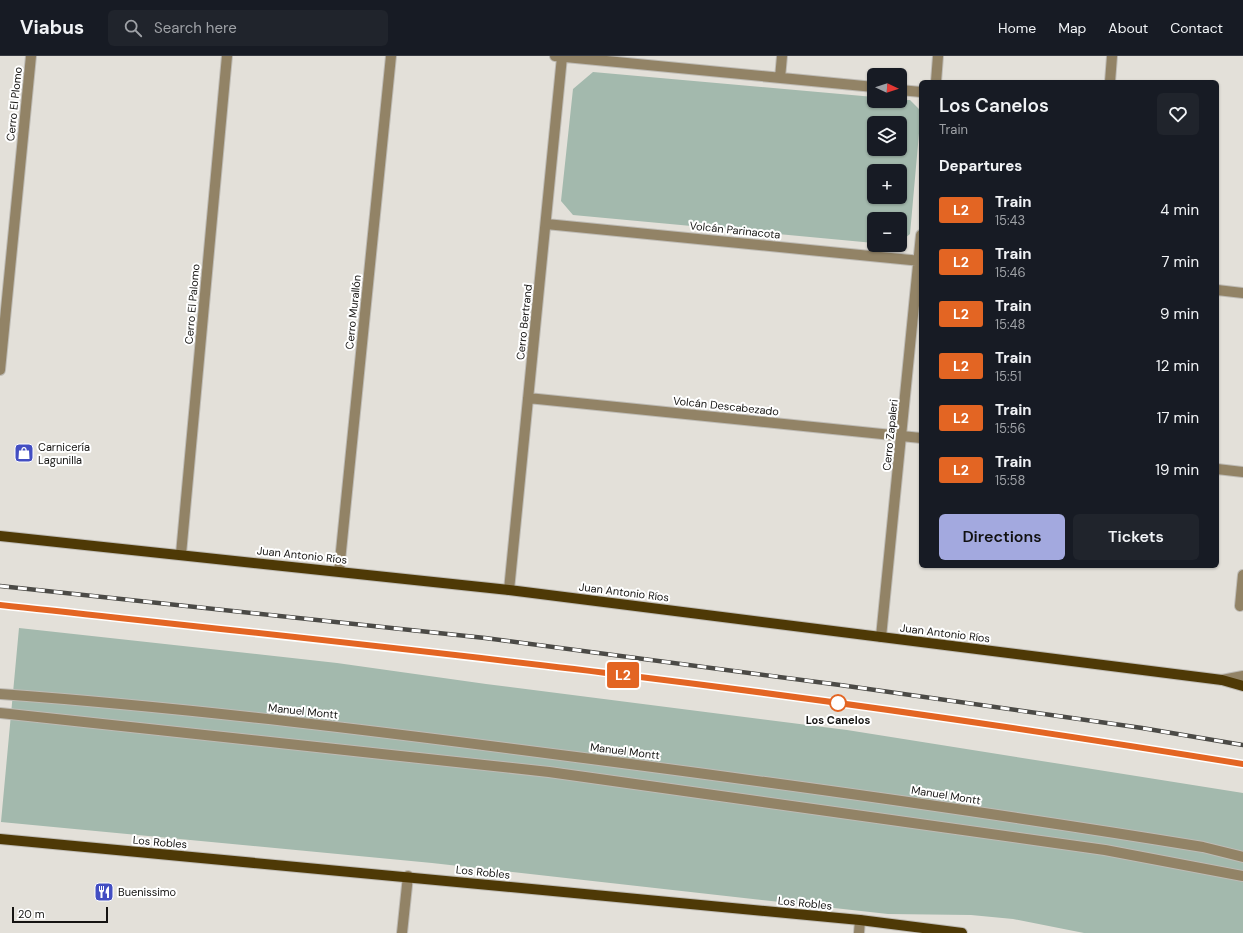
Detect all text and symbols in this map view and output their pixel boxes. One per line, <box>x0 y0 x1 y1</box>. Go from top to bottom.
search box <box>108 10 388 46</box>
text: Viabus <box>20 15 84 40</box>
icon: search <box>122 17 144 39</box>
text: Search here <box>154 18 237 38</box>
text: Home <box>998 19 1036 37</box>
text: Map <box>1058 19 1086 37</box>
text: About <box>1108 19 1148 37</box>
text: Contact <box>1170 19 1223 37</box>
street label: Cerro El Plomo <box>3 66 25 142</box>
north arrow <box>867 68 907 108</box>
map controls <box>867 68 907 252</box>
text: Los Canelos <box>939 93 1049 118</box>
button: heart <box>1157 93 1199 135</box>
button: layers <box>867 116 907 156</box>
text: Train <box>939 121 968 138</box>
text: Departures <box>939 156 1022 176</box>
button: + <box>867 164 907 204</box>
text: Train <box>995 192 1032 212</box>
text: 4 min <box>1160 200 1199 220</box>
text: L2 <box>953 201 969 219</box>
button: − <box>867 212 907 252</box>
text: 15:43 <box>995 212 1025 229</box>
street label: Volcán Parinacota <box>689 218 781 242</box>
text: Train <box>995 244 1032 264</box>
text: 7 min <box>1161 252 1199 272</box>
text: L2 <box>953 253 969 271</box>
street label: Cerro El Palomo <box>182 263 202 345</box>
text: 15:46 <box>995 264 1026 281</box>
street label: Cerro Murallón <box>342 274 364 350</box>
street label: Cerro Bertrand <box>513 283 535 361</box>
text: Train <box>995 296 1032 316</box>
text: 9 min <box>1160 304 1199 324</box>
text: L2 <box>953 305 969 323</box>
text: 15:48 <box>995 316 1025 333</box>
text: Train <box>995 348 1032 368</box>
text: 12 min <box>1156 356 1199 376</box>
text: L2 <box>953 357 969 375</box>
text: 15:51 <box>995 368 1022 385</box>
street label: Volcán Descabezado <box>672 393 780 419</box>
street label: Cerro Zapaleri <box>879 399 901 471</box>
text: Train <box>995 400 1032 420</box>
text: 17 min <box>1157 408 1199 428</box>
text: L2 <box>953 409 969 427</box>
text: 15:56 <box>995 420 1026 437</box>
place label: Carnicería Lagunilla <box>38 440 90 467</box>
shop icon: Carnicería Lagunilla <box>13 442 35 464</box>
text: Train <box>995 452 1032 472</box>
text: 19 min <box>1155 460 1199 480</box>
text: L2 <box>953 461 969 479</box>
text: 15:58 <box>995 472 1025 489</box>
button: Directions <box>939 514 1065 560</box>
button: Tickets <box>1073 514 1199 560</box>
street label: Juan Antonio Ríos <box>256 543 348 567</box>
street label: Juan Antonio Ríos <box>578 580 670 604</box>
street label: Juan Antonio Ríos <box>899 621 991 645</box>
line badge: L2 <box>605 662 641 688</box>
text: L2 <box>615 666 631 684</box>
marker: Los Canelos <box>829 694 847 712</box>
street label: Manuel Montt <box>267 700 339 722</box>
place label: Los Canelos <box>806 713 870 727</box>
street label: Manuel Montt <box>589 740 661 762</box>
street label: Manuel Montt <box>910 783 982 807</box>
street label: Los Robles <box>132 833 188 851</box>
street label: Los Robles <box>455 862 511 882</box>
restaurant icon: Buenissimo <box>93 881 115 903</box>
place label: Buenissimo <box>118 885 176 899</box>
street label: Los Robles <box>777 893 833 913</box>
scale bar <box>12 905 108 924</box>
text: 20 m <box>18 907 44 921</box>

